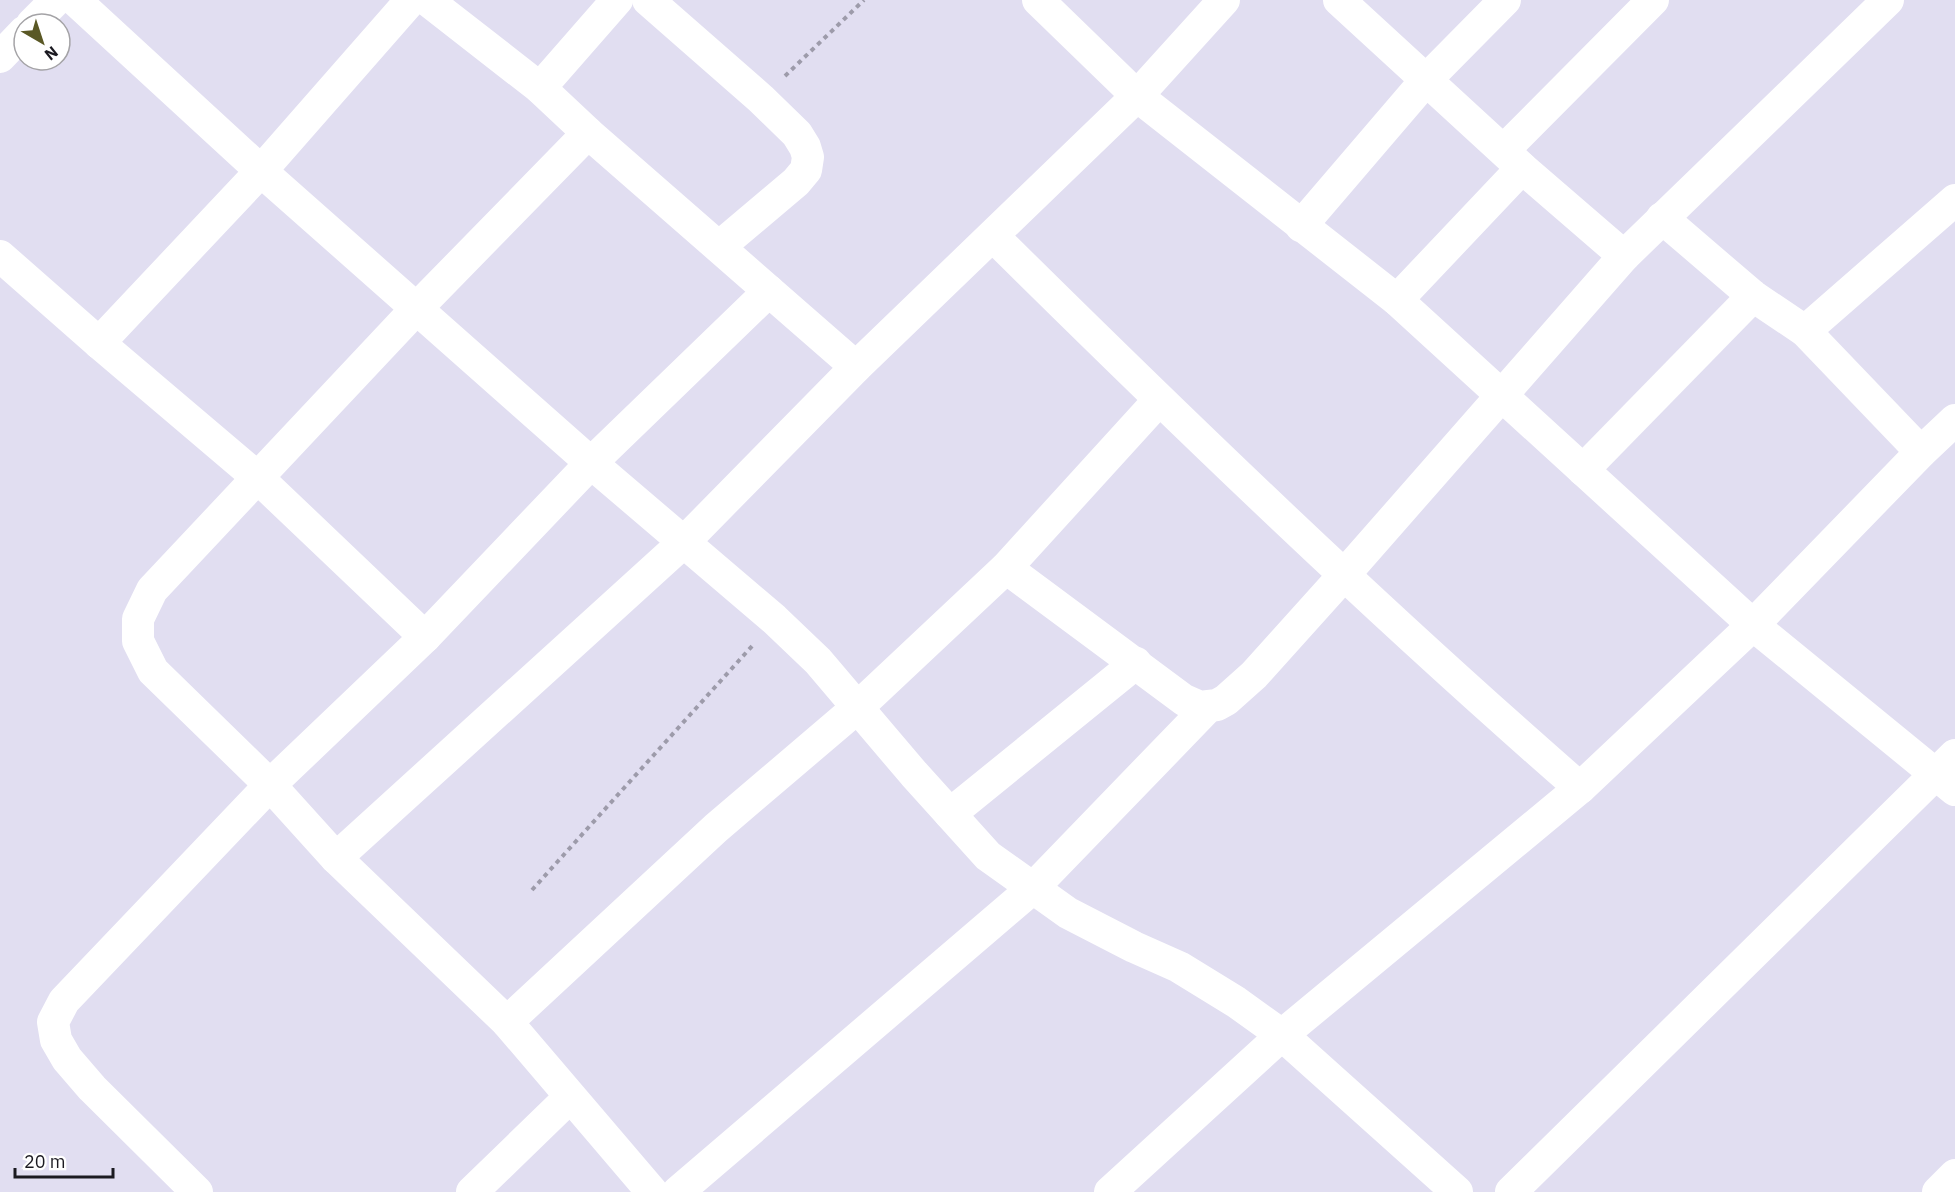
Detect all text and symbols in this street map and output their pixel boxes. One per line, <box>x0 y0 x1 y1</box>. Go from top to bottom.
north arrow <box>12 12 72 72</box>
text: N <box>41 42 62 65</box>
scale bar <box>15 1141 112 1179</box>
text: 20 m <box>24 1150 66 1173</box>

